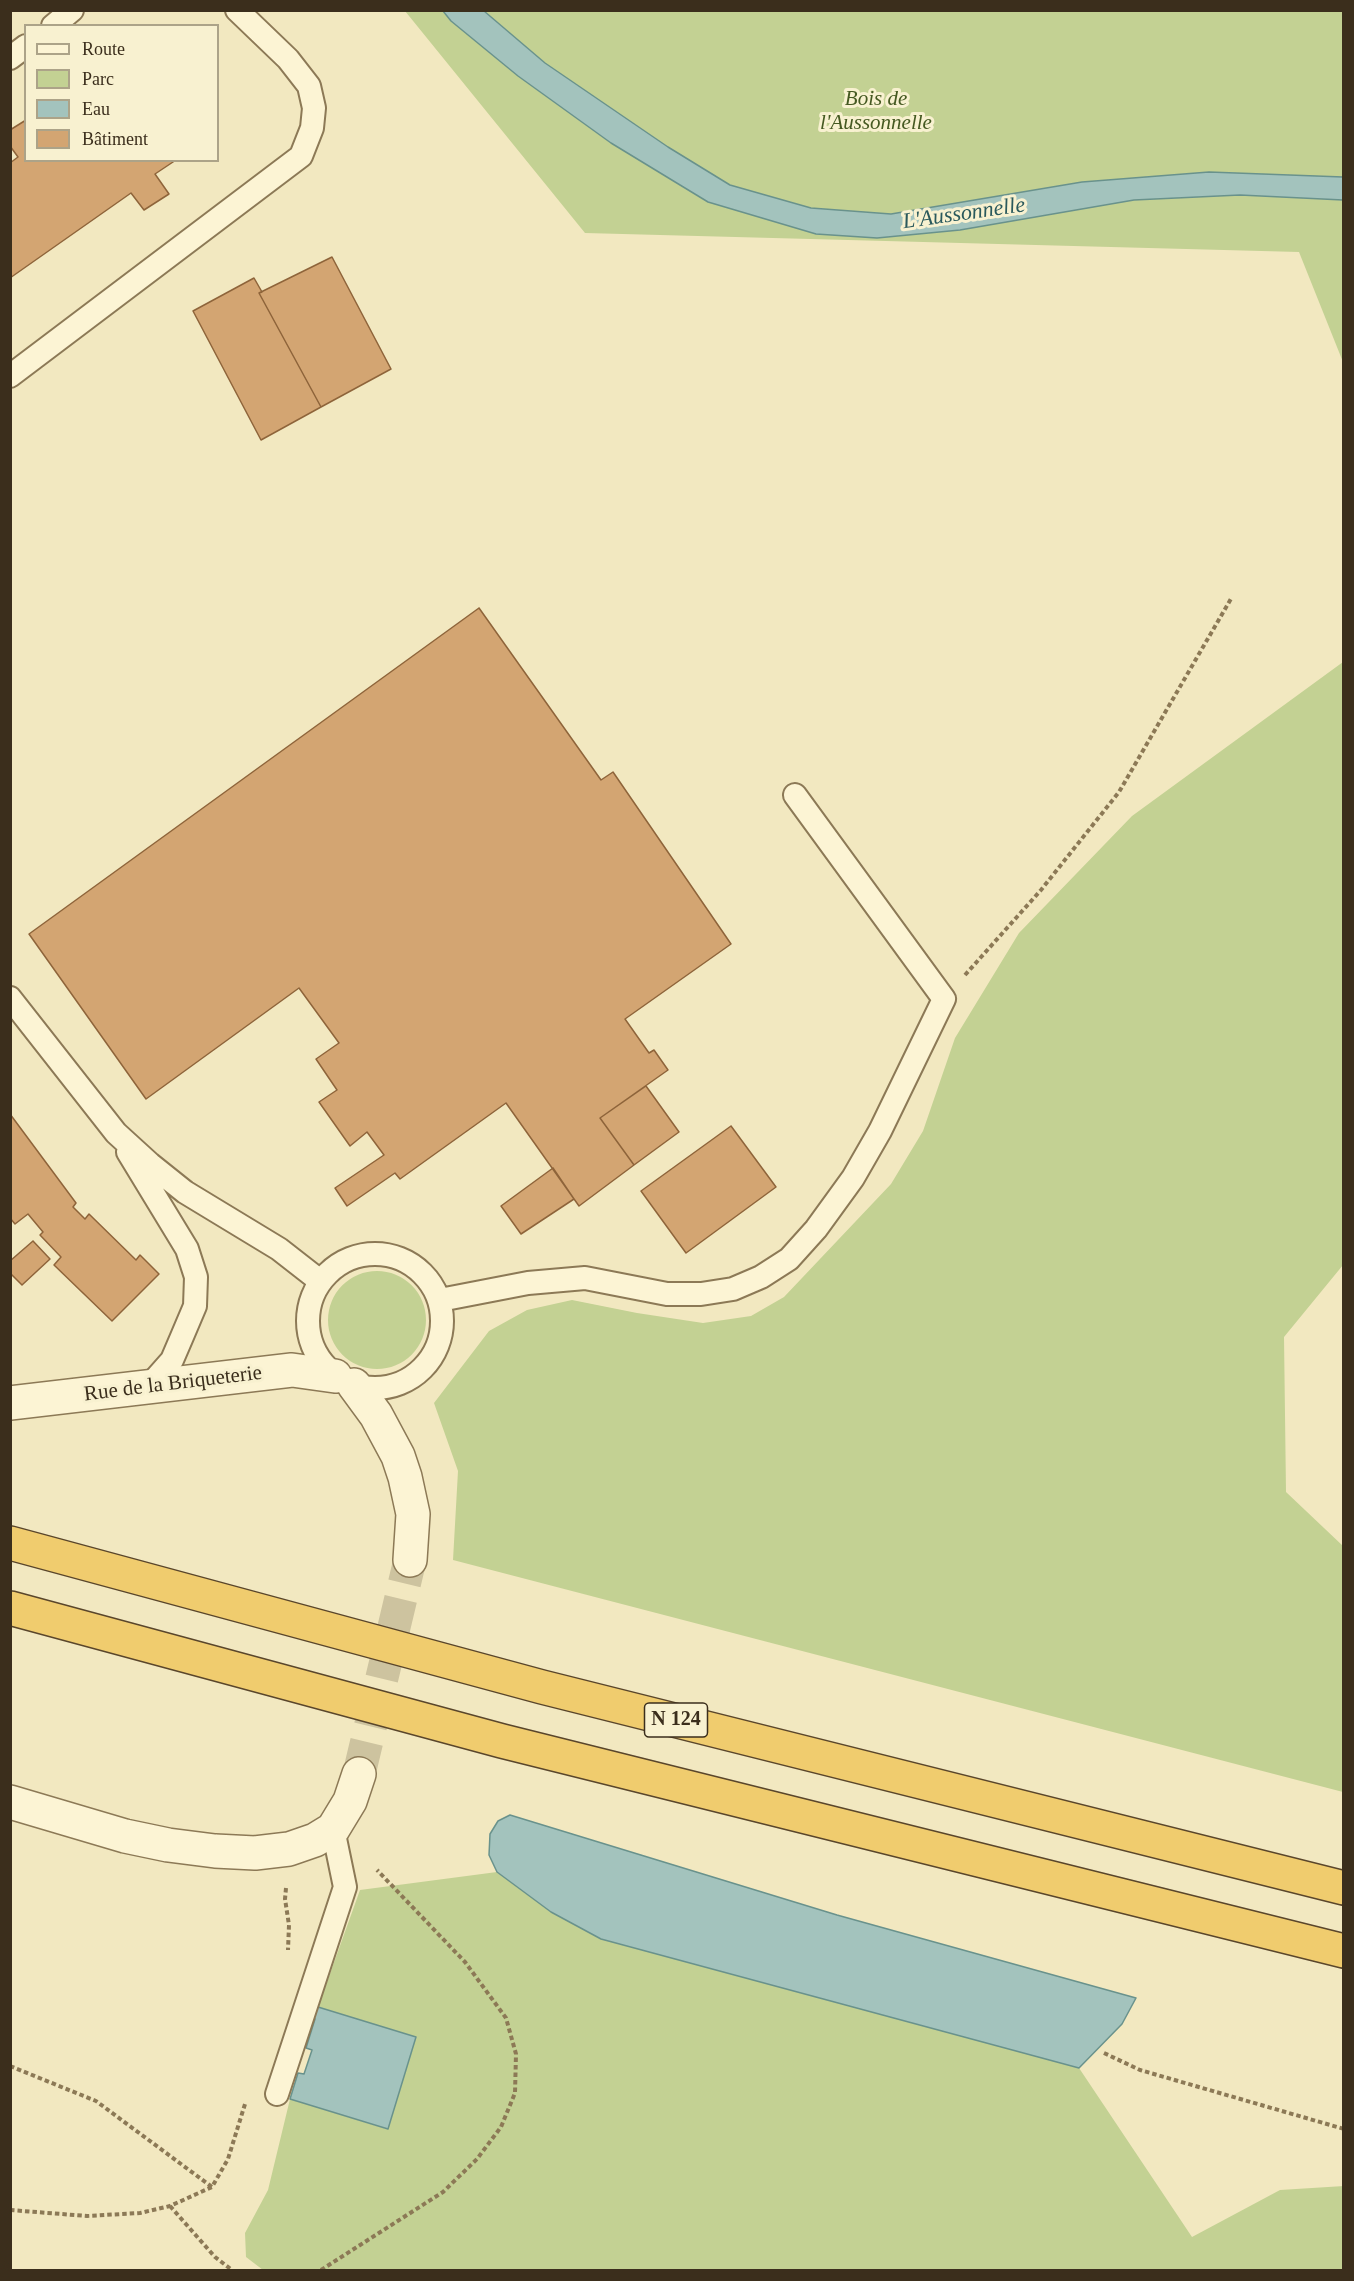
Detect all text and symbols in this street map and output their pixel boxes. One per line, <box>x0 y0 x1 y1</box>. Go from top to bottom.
legend <box>24 24 219 162</box>
text: Route <box>82 39 125 59</box>
text: Parc <box>82 69 114 89</box>
park label: Bois de l'Aussonnelle <box>820 86 932 136</box>
text: Eau <box>82 99 110 119</box>
text: Bâtiment <box>82 129 148 149</box>
water label: L'Aussonnelle <box>901 192 1027 236</box>
street label: Rue de la Briqueterie <box>83 1361 263 1407</box>
road number: N 124 <box>644 1703 708 1737</box>

